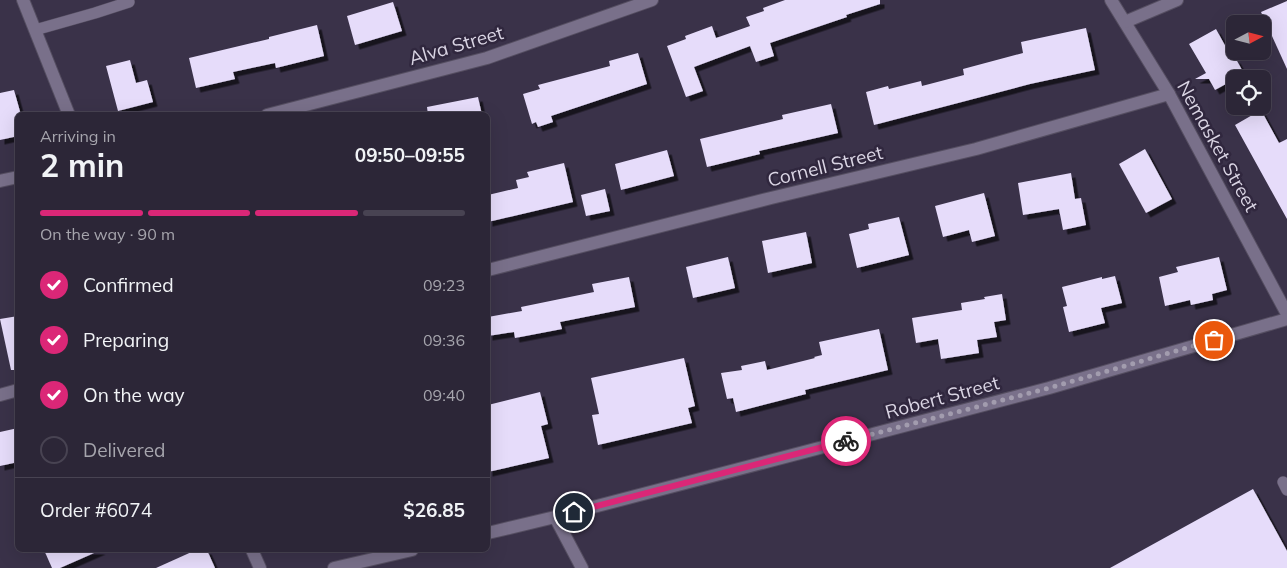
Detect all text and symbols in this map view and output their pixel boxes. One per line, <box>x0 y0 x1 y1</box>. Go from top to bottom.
north arrow <box>1226 15 1271 60</box>
map controls <box>1226 15 1271 115</box>
street label: Alva Street <box>406 20 506 70</box>
button: locate <box>1226 70 1271 115</box>
street label: Nemasket Street <box>1172 76 1264 216</box>
text: Arriving in <box>40 126 116 146</box>
street label: Cornell Street <box>765 140 886 192</box>
text: 09:50–09:55 <box>355 143 465 167</box>
text: 2 min <box>40 145 124 185</box>
text: On the way · 90 m <box>40 224 175 244</box>
icon: check <box>40 271 68 299</box>
text: Confirmed <box>83 273 174 297</box>
text: 09:23 <box>423 275 465 295</box>
pin <box>1193 319 1235 361</box>
icon: check <box>40 326 68 354</box>
icon: bag <box>1200 326 1228 354</box>
text: Preparing <box>83 328 169 352</box>
text: 09:36 <box>423 330 465 350</box>
street label: Robert Street <box>882 370 1002 424</box>
icon: check <box>40 381 68 409</box>
text: On the way <box>83 383 185 407</box>
text: 09:40 <box>423 385 465 405</box>
courier <box>821 416 871 466</box>
icon: bike <box>832 427 860 455</box>
text: Delivered <box>83 438 165 462</box>
pin <box>553 491 595 533</box>
text: Order #6074 <box>40 498 152 522</box>
text: $26.85 <box>403 498 465 522</box>
icon: home <box>560 498 588 526</box>

